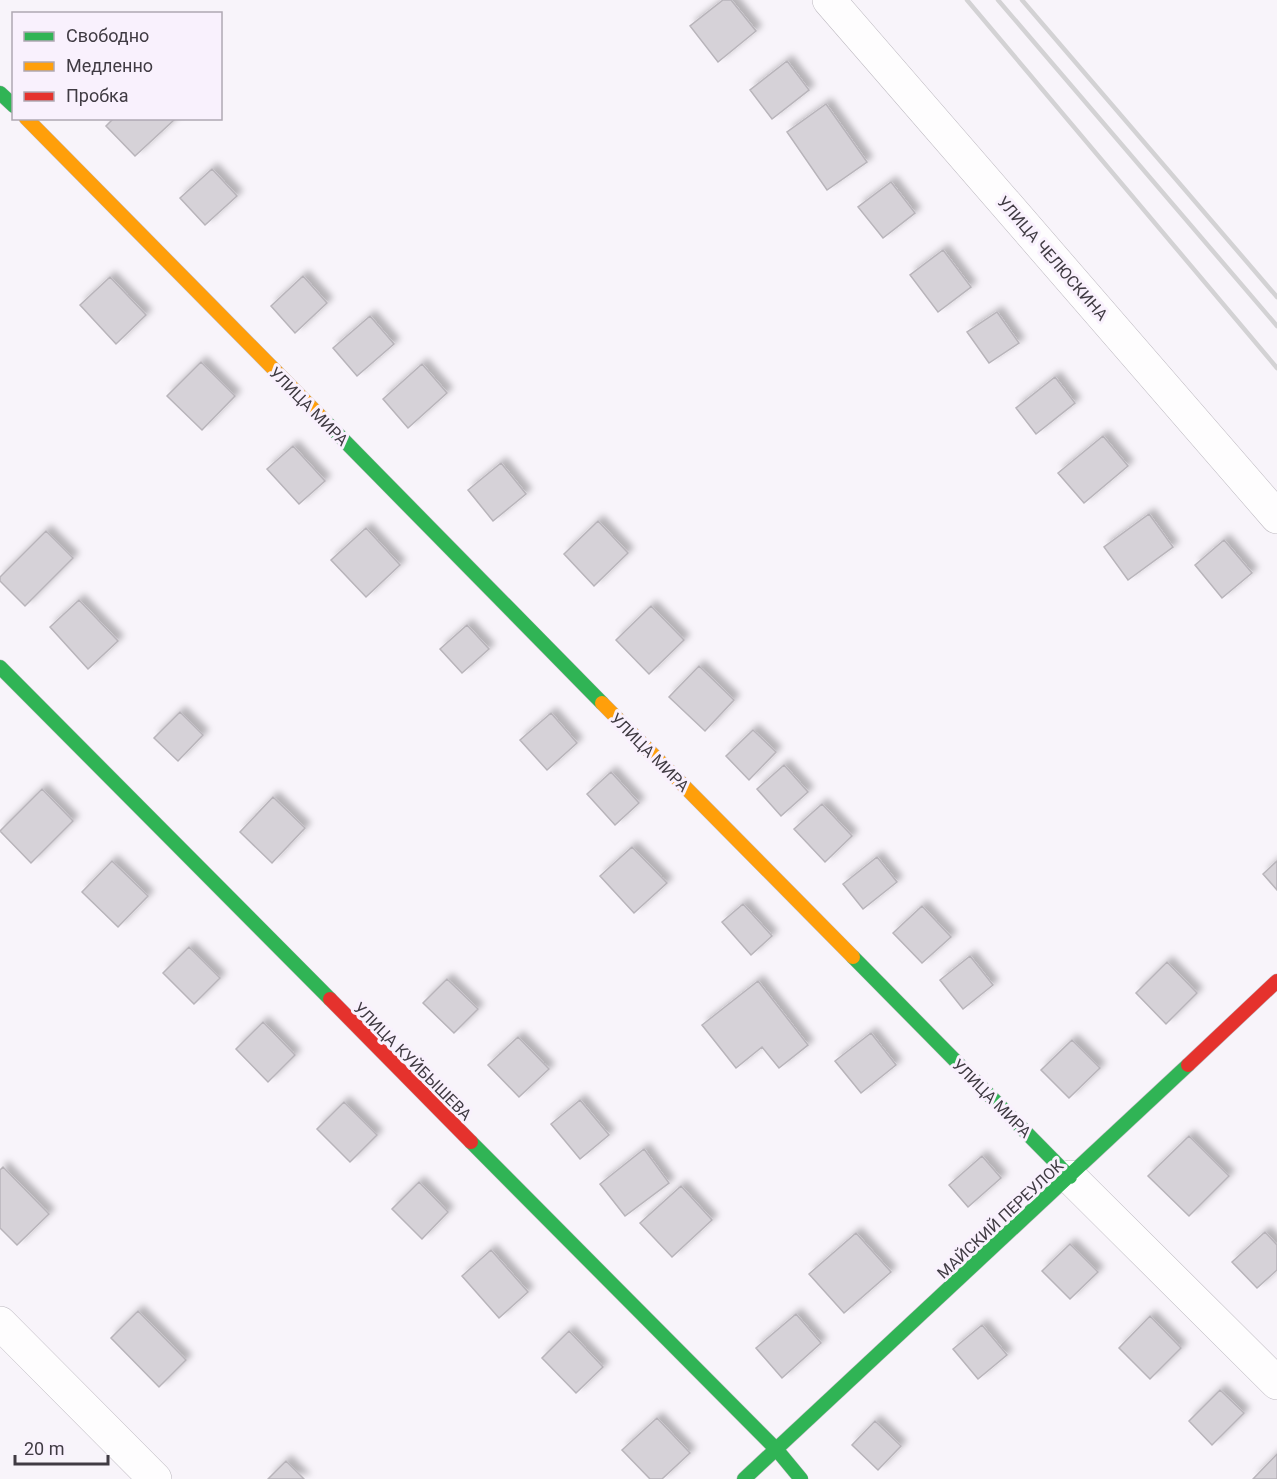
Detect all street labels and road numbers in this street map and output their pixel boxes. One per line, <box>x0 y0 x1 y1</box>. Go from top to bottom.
street label: УЛИЦА ЧЕЛЮСКИНА <box>993 192 1112 325</box>
street label: УЛИЦА МИРА <box>265 363 352 450</box>
street label: УЛИЦА МИРА <box>606 709 693 796</box>
street label: УЛИЦА КУЙБЫШЕВА <box>350 998 476 1125</box>
street label: УЛИЦА МИРА <box>948 1055 1035 1142</box>
street label: МАЙСКИЙ ПЕРЕУЛОК <box>933 1156 1068 1283</box>

